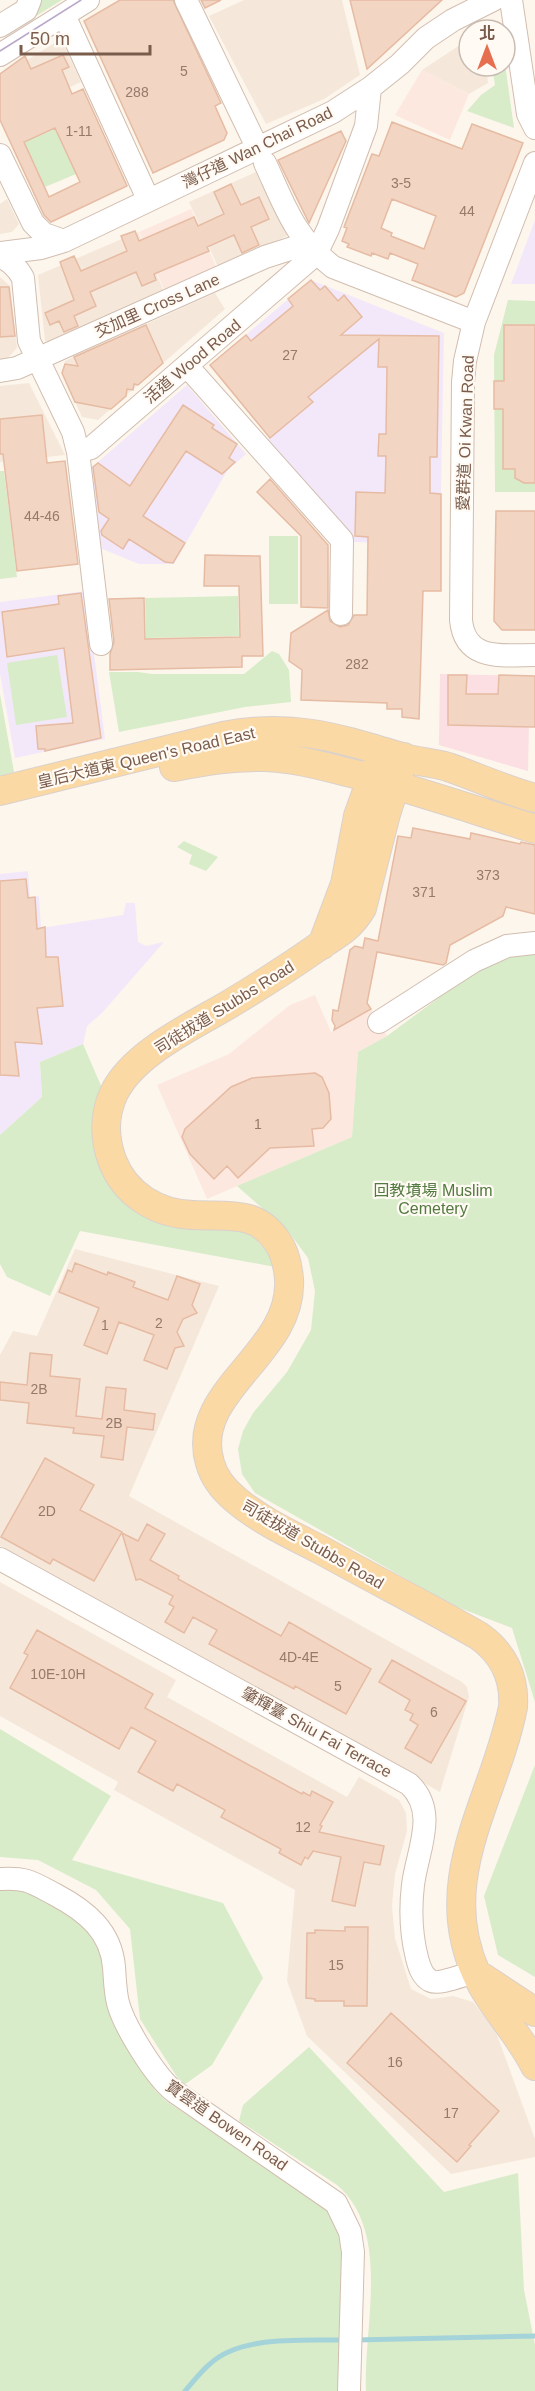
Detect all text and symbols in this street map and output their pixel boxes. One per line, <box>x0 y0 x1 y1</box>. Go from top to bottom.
scale bar <box>21 18 150 56</box>
north arrow <box>457 18 517 78</box>
text: 北 <box>479 25 495 42</box>
text: 50 m <box>30 29 70 49</box>
house number: 5 <box>180 63 188 79</box>
house number: 288 <box>125 84 149 100</box>
street label: 灣仔道 Wan Chai Road <box>179 104 335 191</box>
house number: 1-11 <box>66 123 93 139</box>
house number: 3-5 <box>391 175 411 191</box>
house number: 44 <box>459 203 475 219</box>
street label: 交加里 Cross Lane <box>92 270 222 341</box>
street label: 活道 Wood Road <box>141 316 244 407</box>
house number: 27 <box>282 347 298 363</box>
street label: 愛群道 Oi Kwan Road <box>454 355 477 511</box>
house number: 44-46 <box>24 508 60 524</box>
house number: 282 <box>345 656 369 672</box>
street label: 皇后大道東 Queen's Road East <box>36 724 257 791</box>
house number: 373 <box>476 867 500 883</box>
house number: 371 <box>412 884 436 900</box>
street label: 司徒拔道 Stubbs Road <box>152 958 297 1057</box>
house number: 1 <box>254 1116 262 1132</box>
park label: 回教墳場 Muslim Cemetery <box>373 1182 493 1217</box>
house number: 2 <box>155 1315 163 1331</box>
house number: 1 <box>101 1317 109 1333</box>
house number: 2B <box>30 1381 48 1397</box>
house number: 2B <box>105 1415 123 1431</box>
street label: 司徒拔道 Stubbs Road <box>239 1497 387 1592</box>
house number: 2D <box>38 1503 56 1519</box>
house number: 4D-4E <box>279 1649 319 1665</box>
house number: 10E-10H <box>30 1666 86 1682</box>
house number: 5 <box>334 1678 342 1694</box>
street label: 肇輝臺 Shiu Fai Terrace <box>239 1684 395 1781</box>
house number: 6 <box>430 1704 438 1720</box>
house number: 12 <box>295 1819 311 1835</box>
house number: 15 <box>328 1957 344 1973</box>
house number: 16 <box>387 2054 403 2070</box>
street label: 寶雲道 Bowen Road <box>163 2076 291 2174</box>
house number: 17 <box>443 2105 459 2121</box>

